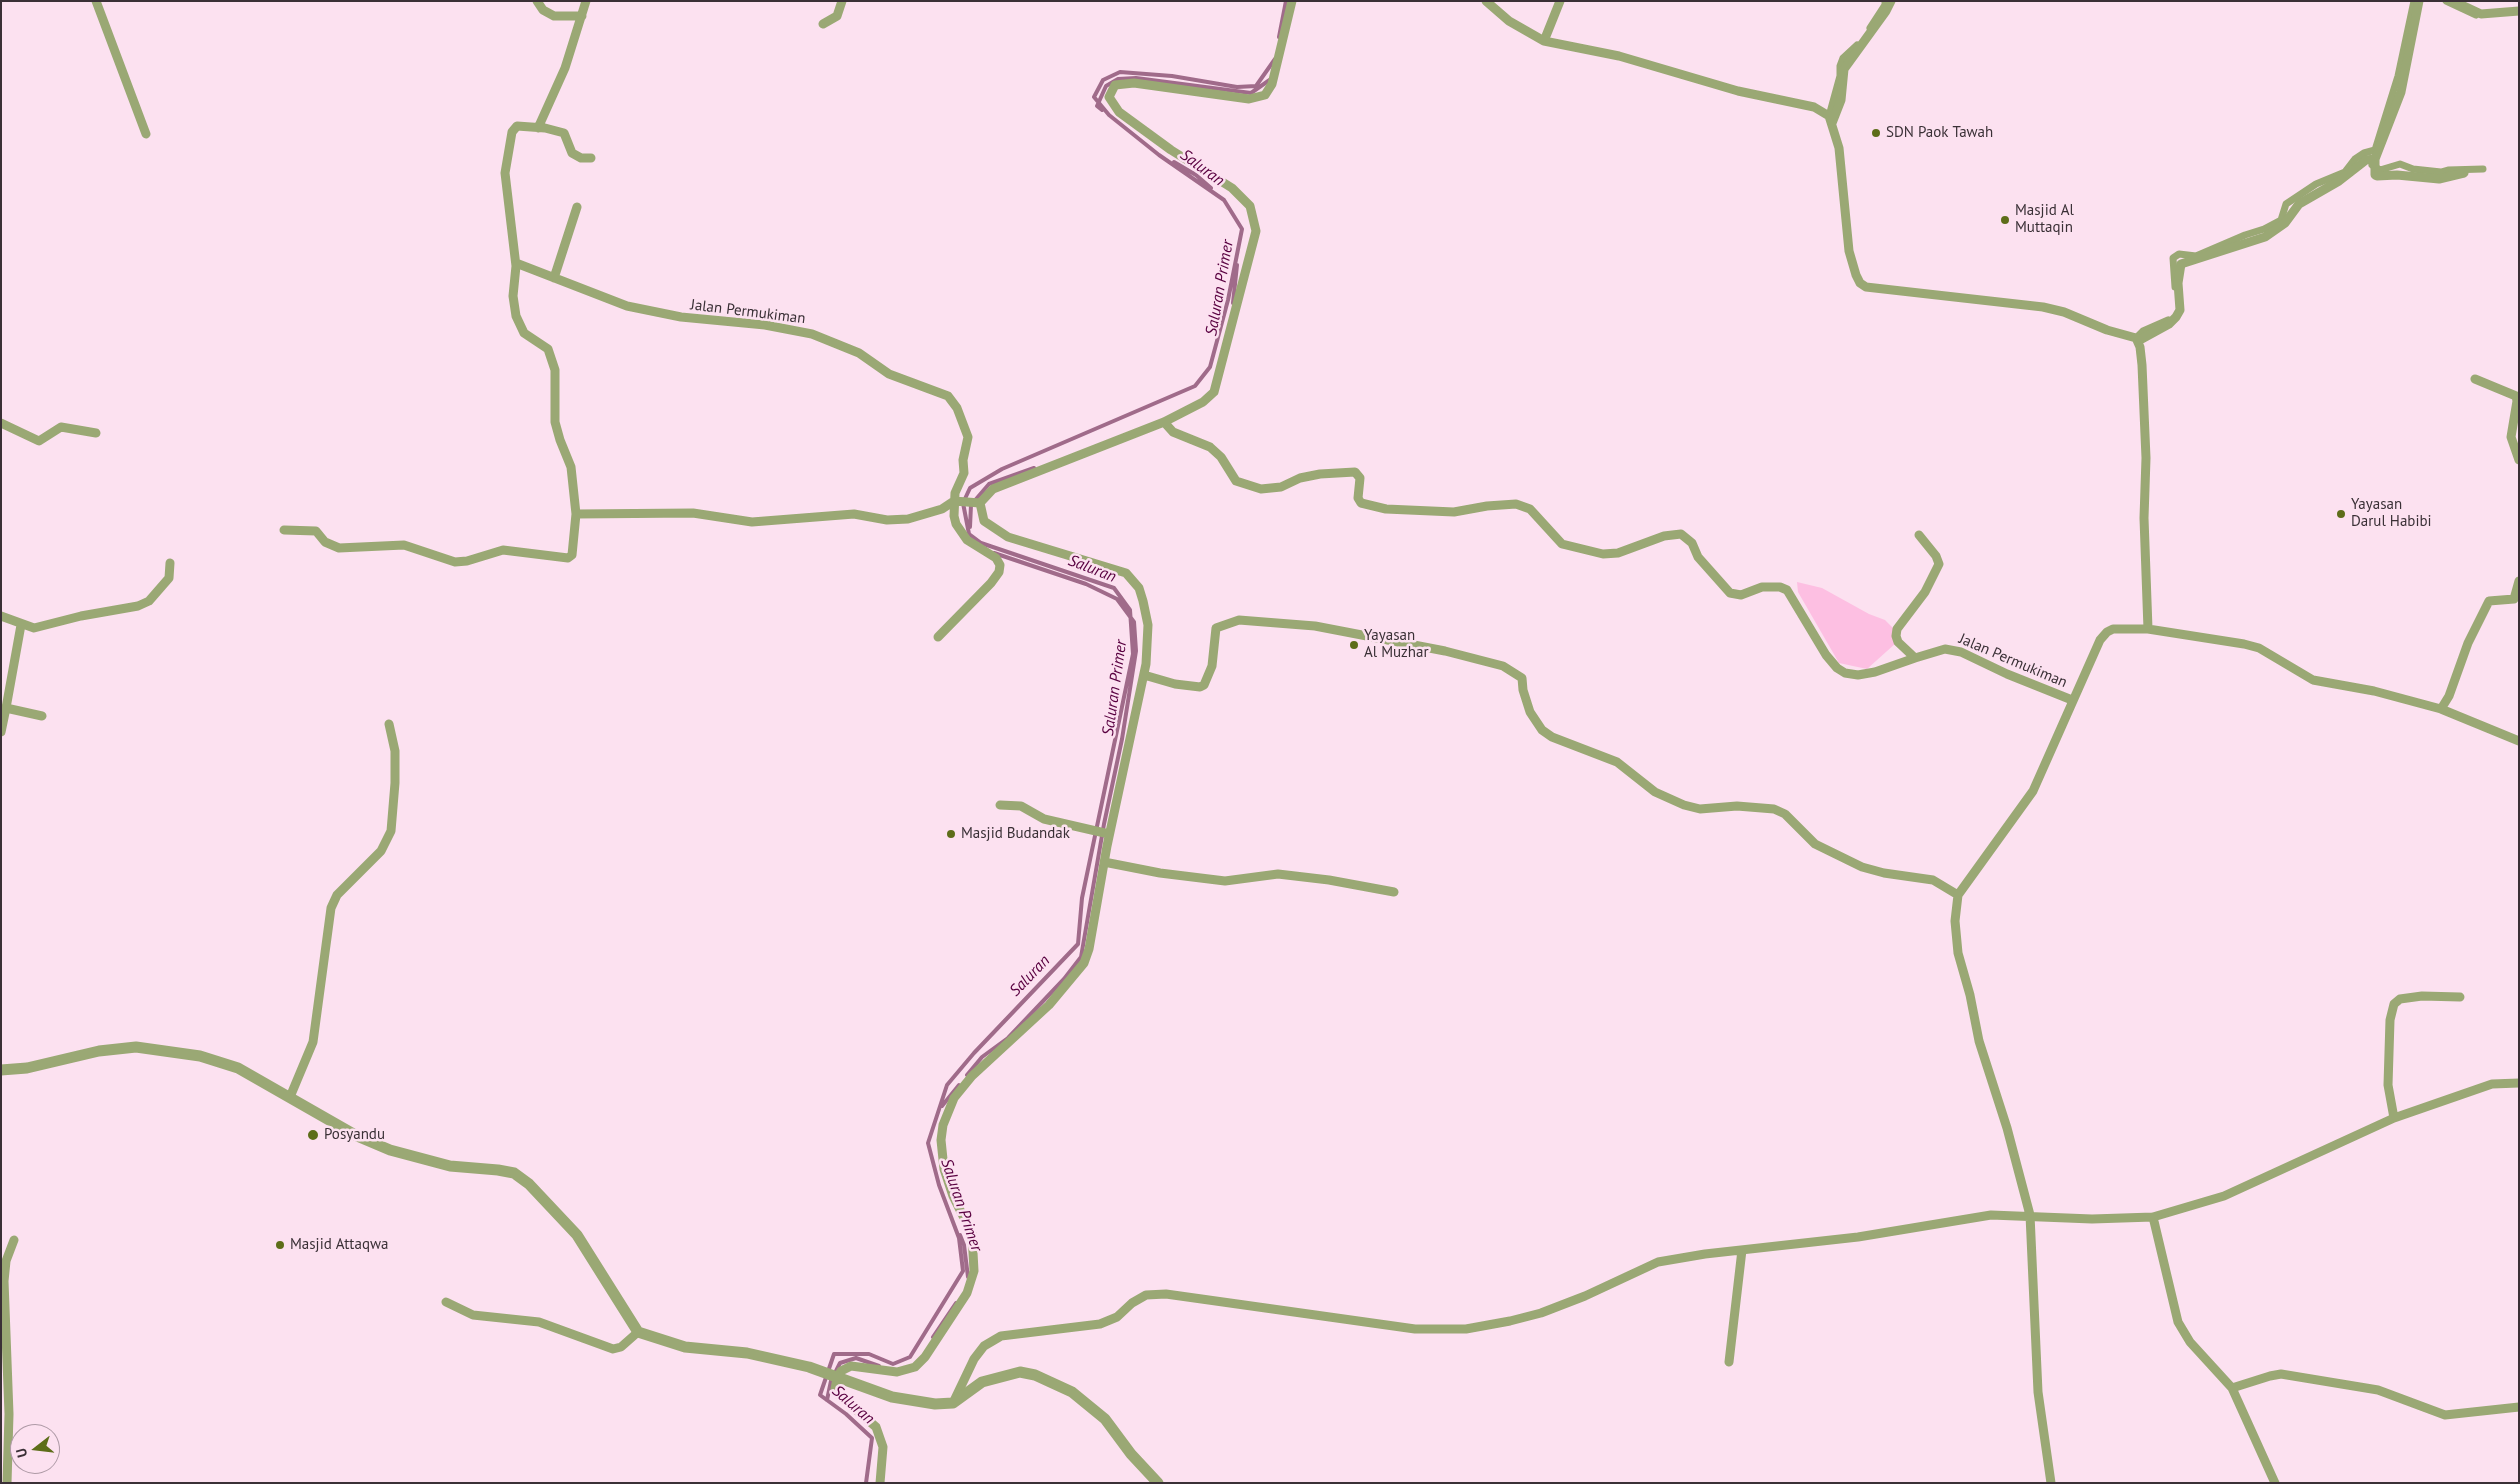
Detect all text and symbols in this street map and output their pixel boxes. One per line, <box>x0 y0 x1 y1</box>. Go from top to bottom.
place label: SDN Paok Tawah <box>1886 124 1993 142</box>
marker: SDN Paok Tawah <box>1870 127 1882 139</box>
water label: Saluran <box>1176 146 1228 190</box>
place label: Masjid Al Muttaqin <box>2015 202 2074 237</box>
marker: Masjid Al Muttaqin <box>1999 214 2011 226</box>
water label: Saluran Primer <box>1202 239 1238 337</box>
street label: Jalan Permukiman <box>689 296 807 328</box>
place label: Yayasan Darul Habibi <box>2351 496 2432 531</box>
marker: Yayasan Darul Habibi <box>2335 508 2347 520</box>
water label: Saluran <box>1065 551 1119 587</box>
place label: Yayasan Al Muzhar <box>1364 627 1429 662</box>
street label: Jalan Permukiman <box>1956 630 2070 692</box>
water label: Saluran Primer <box>1099 639 1131 737</box>
marker: Yayasan Al Muzhar <box>1348 639 1360 651</box>
place label: Masjid Budandak <box>961 825 1070 843</box>
marker: Masjid Budandak <box>945 828 957 840</box>
water label: Saluran <box>1006 951 1054 1001</box>
place label: Posyandu <box>324 1126 385 1144</box>
marker: Posyandu <box>306 1128 320 1142</box>
water label: Saluran Primer <box>936 1156 986 1254</box>
place label: Masjid Attaqwa <box>290 1236 388 1254</box>
marker: Masjid Attaqwa <box>274 1239 286 1251</box>
water label: Saluran <box>828 1381 878 1429</box>
north arrow <box>10 1424 60 1474</box>
text: U <box>12 1446 31 1460</box>

